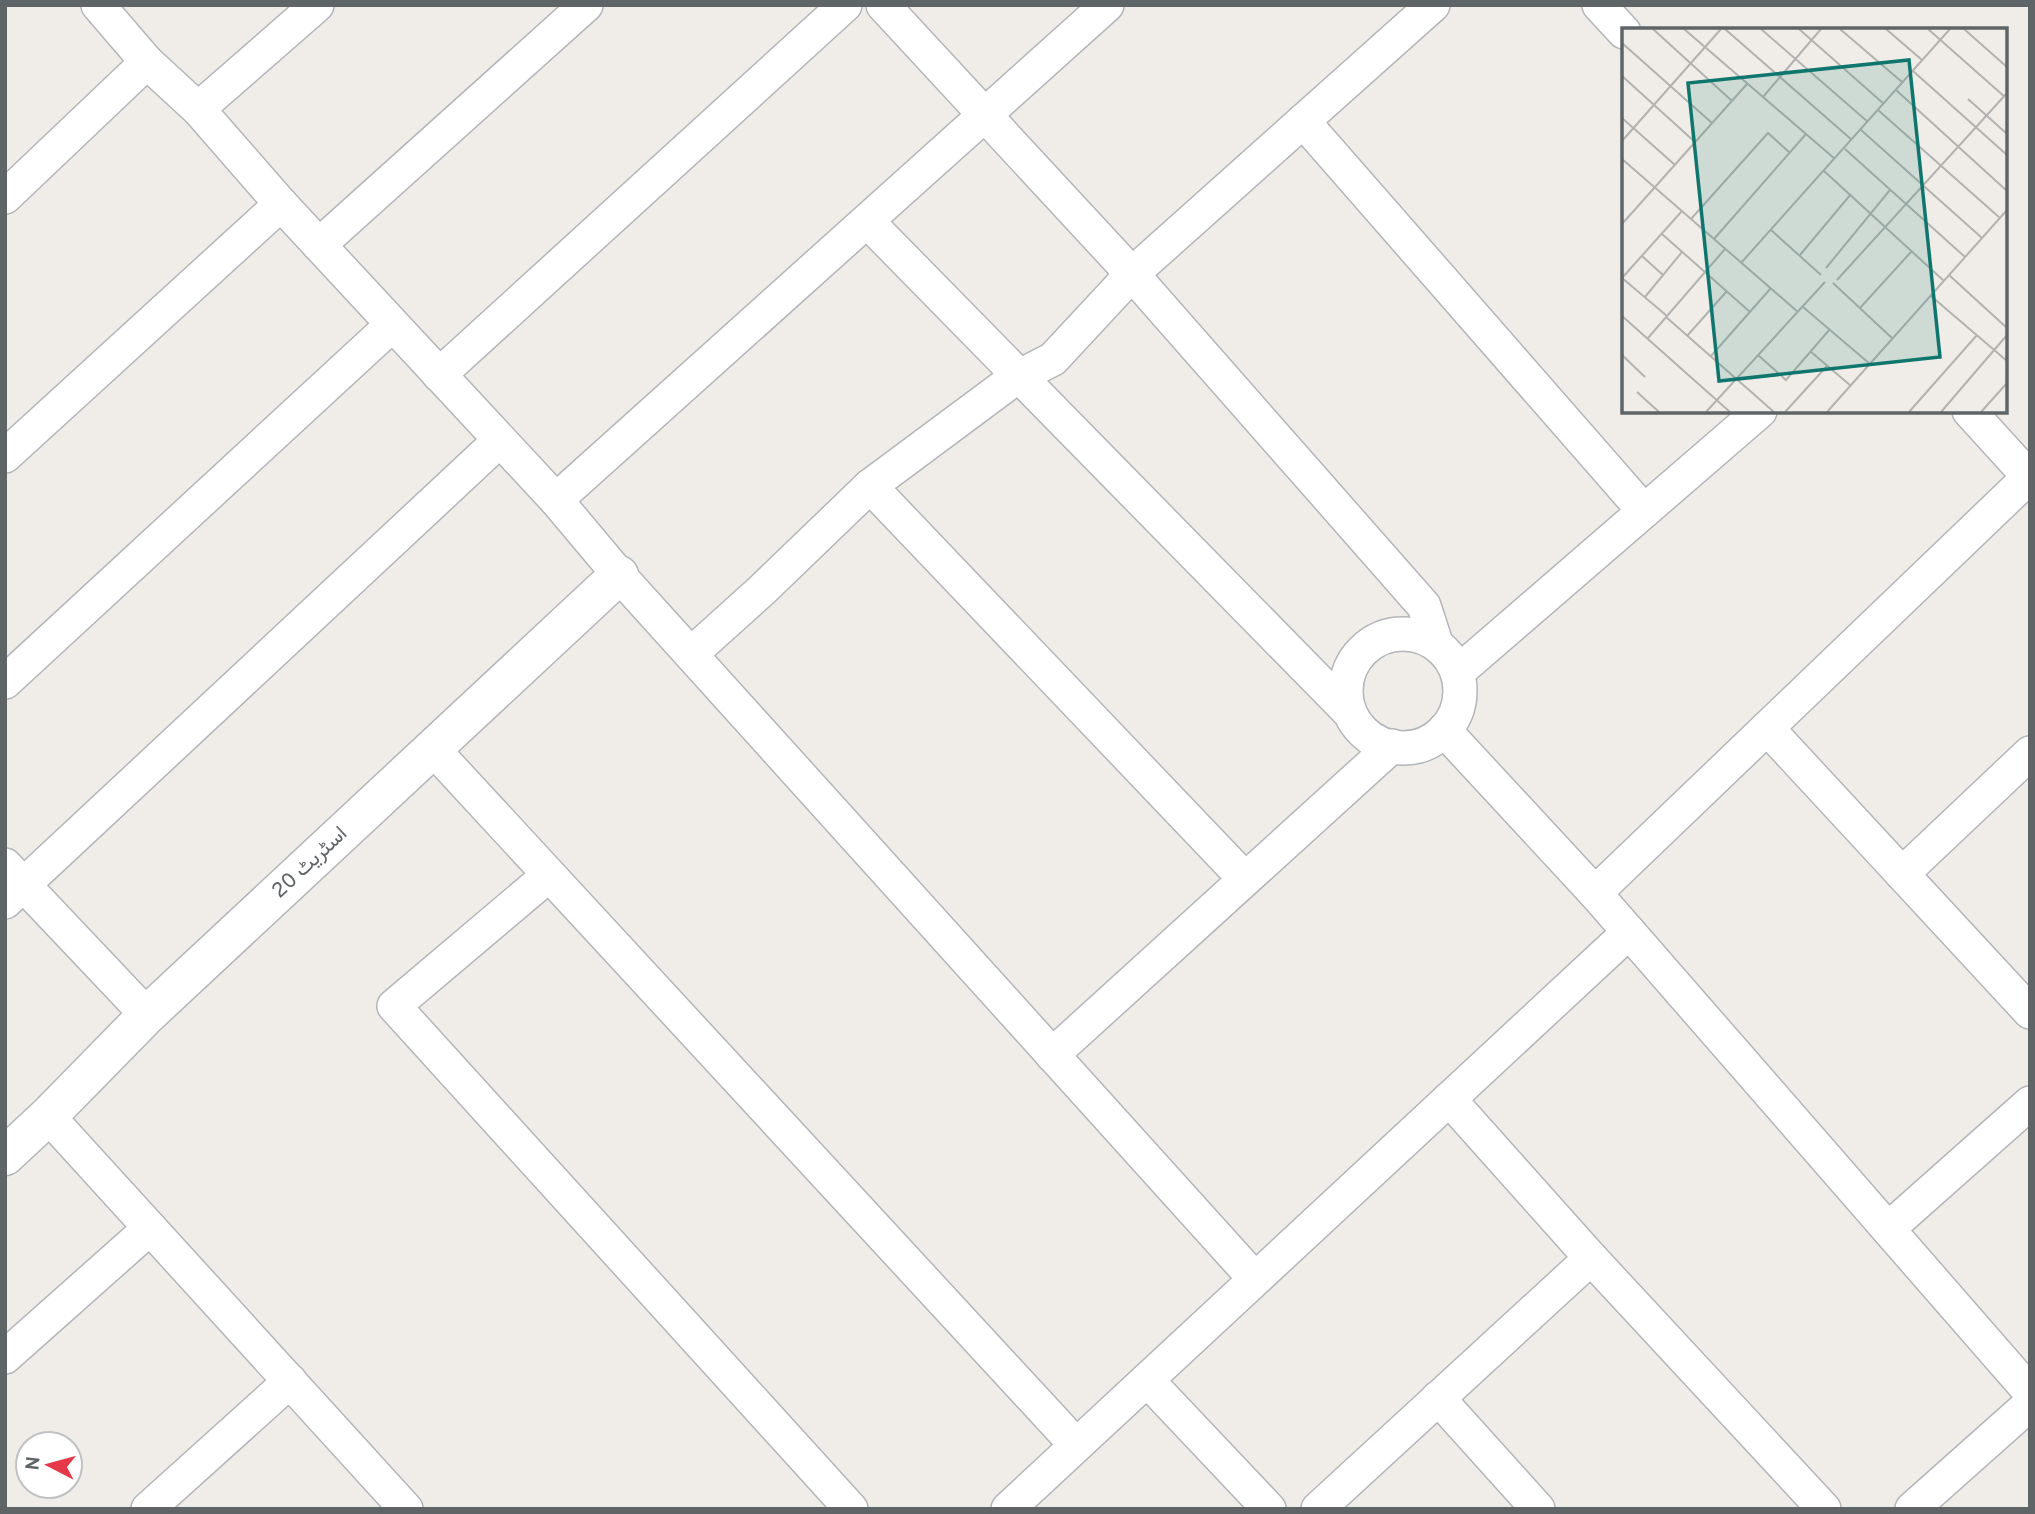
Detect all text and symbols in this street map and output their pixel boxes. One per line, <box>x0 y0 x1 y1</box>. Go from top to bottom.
inset map <box>1622 28 2007 413</box>
street label: اسٹریٹ 20 <box>266 821 354 905</box>
north arrow <box>14 1430 84 1500</box>
text: N <box>21 1455 47 1471</box>

